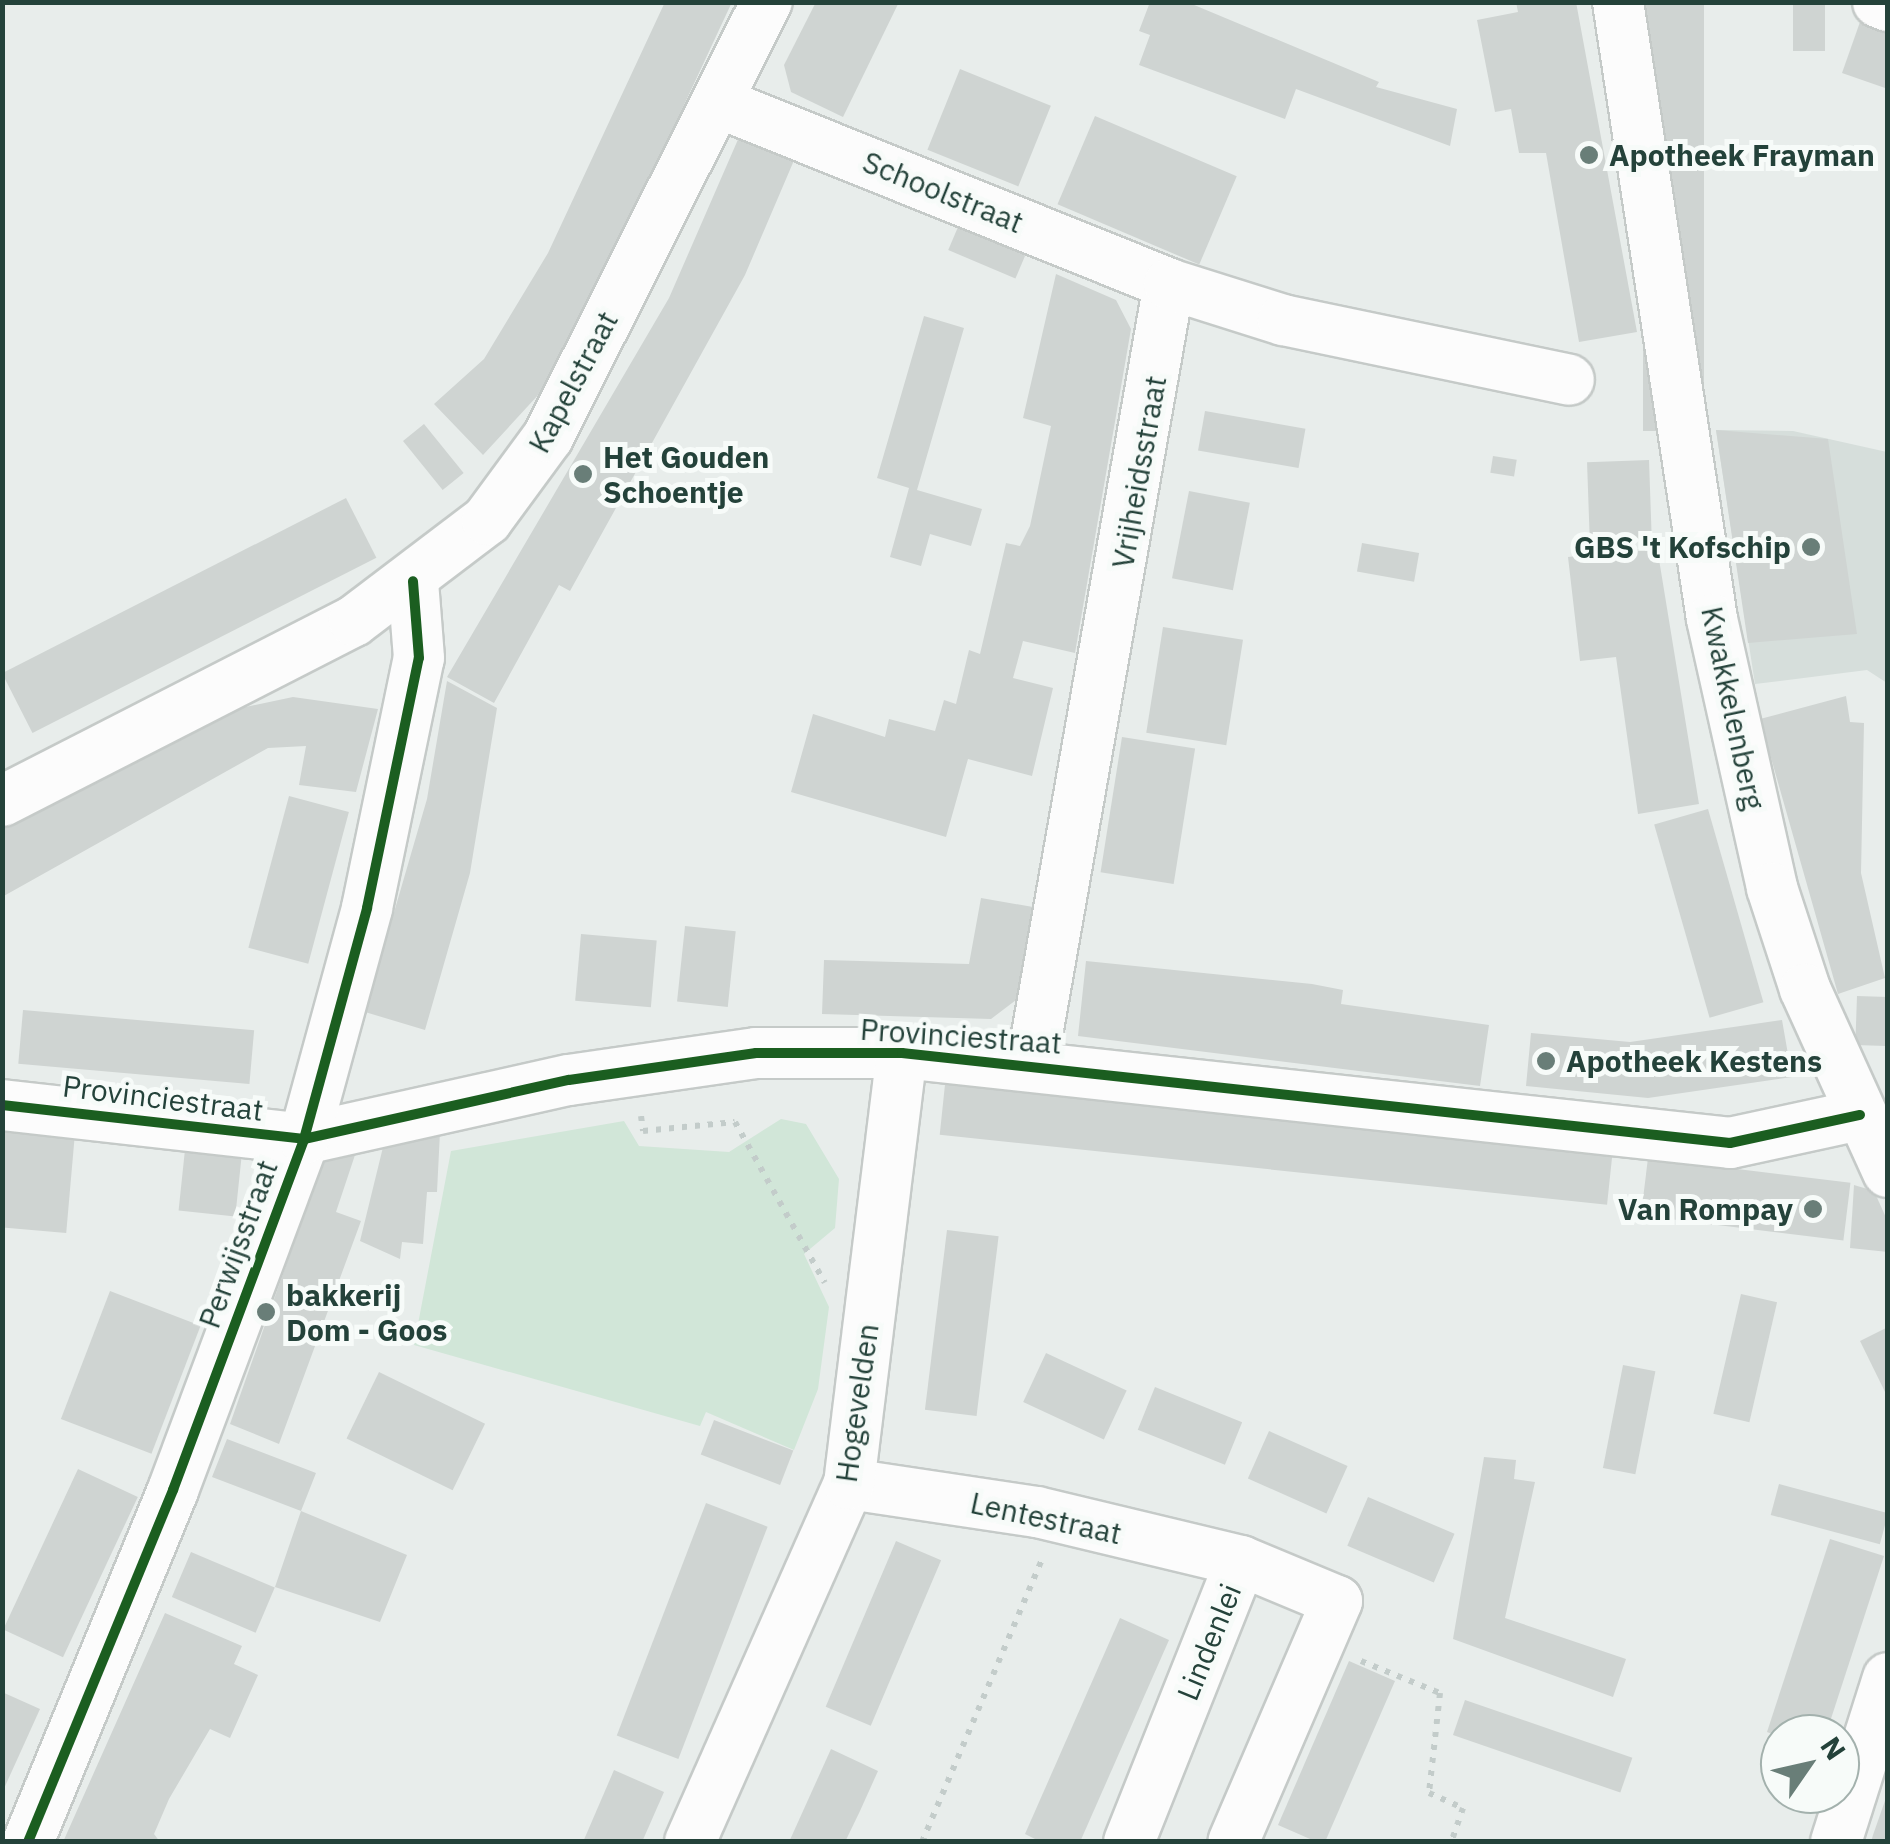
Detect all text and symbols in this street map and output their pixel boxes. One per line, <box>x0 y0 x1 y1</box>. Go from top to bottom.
place label: Apotheek Frayman <box>1609 137 1875 173</box>
street label: Schoolstraat <box>858 144 1028 240</box>
marker: Apotheek Frayman <box>1578 144 1600 166</box>
street label: Kapelstraat <box>521 305 625 459</box>
street label: Vrijheidsstraat <box>1104 373 1174 571</box>
place label: Het Gouden Schoentje <box>603 439 769 510</box>
marker: Het Gouden Schoentje <box>572 463 594 485</box>
place label: GBS 't Kofschip <box>1574 529 1791 565</box>
marker: GBS 't Kofschip <box>1800 536 1822 558</box>
street label: Kwakkelenberg <box>1694 603 1772 813</box>
street label: Provinciestraat <box>859 1011 1063 1061</box>
place label: Apotheek Kestens <box>1566 1043 1822 1079</box>
marker: Apotheek Kestens <box>1535 1050 1557 1072</box>
street label: Provinciestraat <box>61 1068 265 1128</box>
street label: Perwijsstraat <box>191 1155 285 1333</box>
place label: Van Rompay <box>1618 1191 1793 1227</box>
marker: Van Rompay <box>1802 1198 1824 1220</box>
place label: bakkerij Dom - Goos <box>286 1277 447 1348</box>
marker: bakkerij Dom - Goos <box>255 1301 277 1323</box>
street label: Hogevelden <box>828 1321 886 1485</box>
street label: Lentestraat <box>967 1484 1125 1552</box>
street label: Lindenlei <box>1169 1578 1249 1706</box>
north arrow <box>1760 1714 1860 1814</box>
text: N <box>1813 1729 1855 1767</box>

